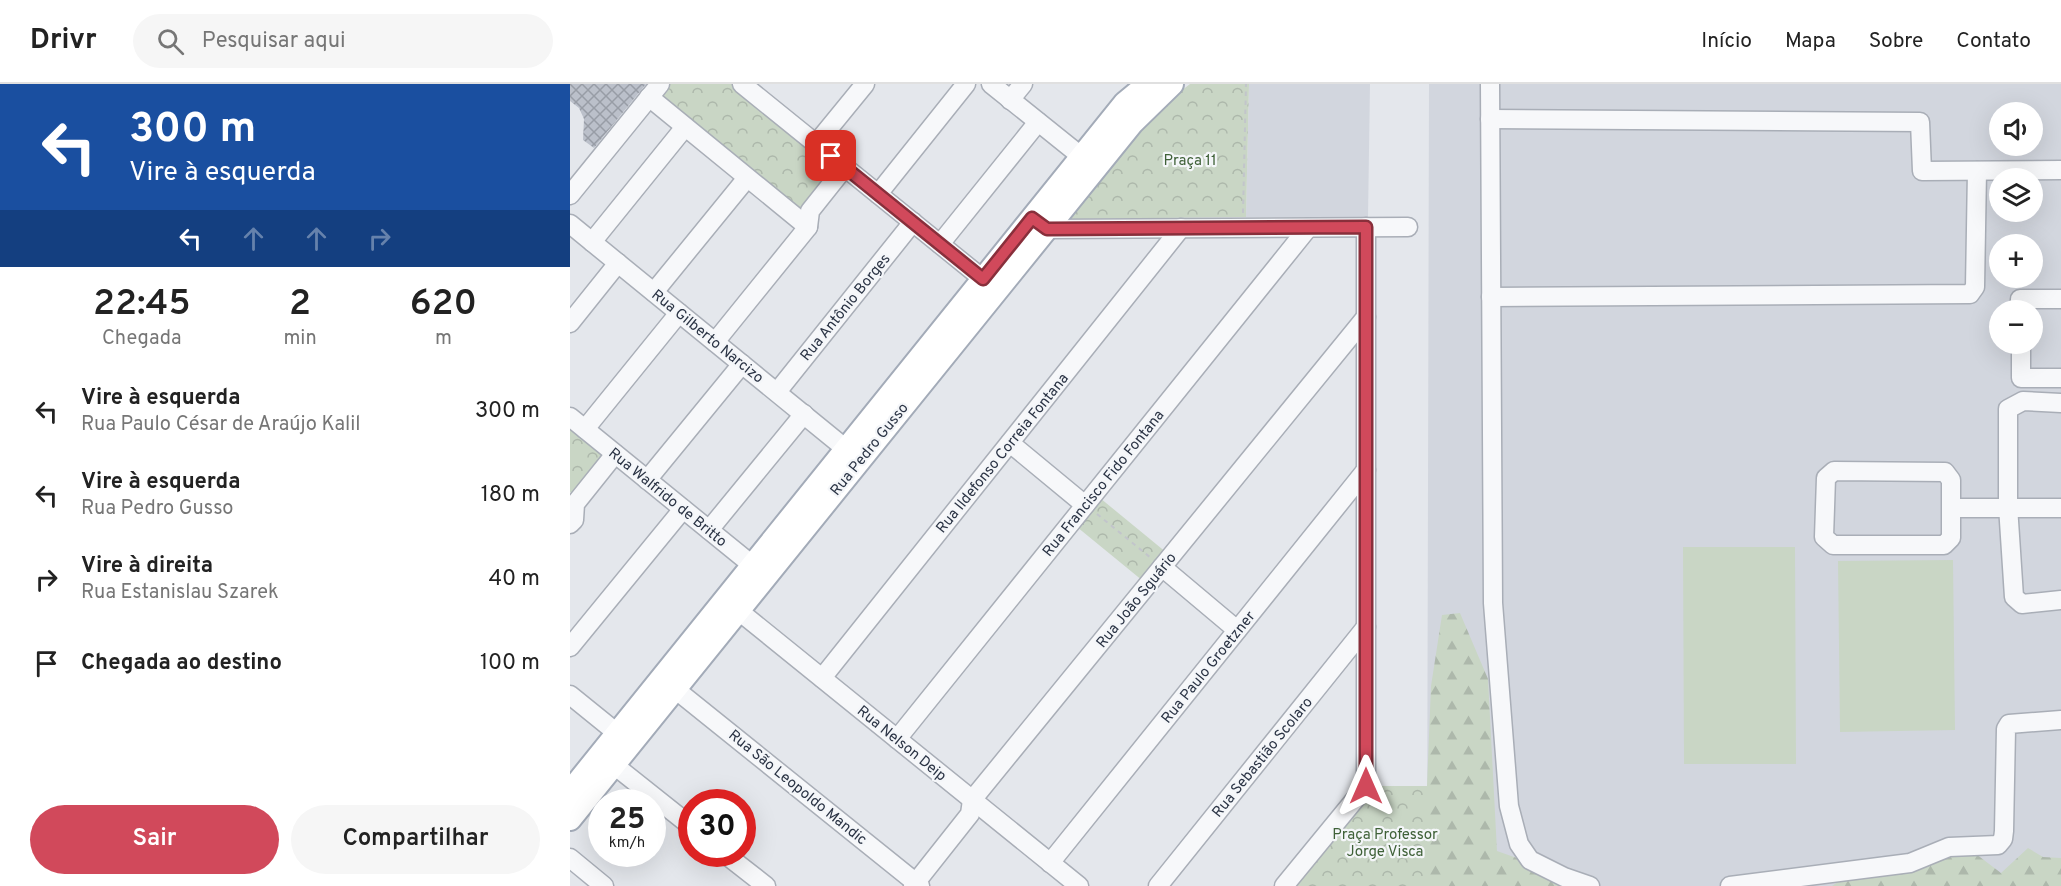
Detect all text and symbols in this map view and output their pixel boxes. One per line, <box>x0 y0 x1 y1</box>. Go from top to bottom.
search box <box>133 14 553 68</box>
text: Drivr <box>30 23 97 59</box>
icon: search <box>154 25 187 58</box>
text: Pesquisar aqui <box>202 28 346 55</box>
text: Início <box>1701 28 1752 55</box>
text: Mapa <box>1785 28 1836 55</box>
text: Sobre <box>1869 28 1923 55</box>
text: Contato <box>1956 28 2031 55</box>
map controls <box>1989 102 2043 354</box>
button: sound <box>1989 102 2043 156</box>
text: 300 m <box>129 104 256 157</box>
icon: left <box>30 108 108 186</box>
pin <box>805 130 856 181</box>
icon: arrive <box>814 139 847 172</box>
park label: Praça 11 <box>1163 152 1217 171</box>
text: Vire à esquerda <box>129 156 316 190</box>
button: layers <box>1989 168 2043 222</box>
icon: left <box>174 222 207 255</box>
icon: ahead <box>237 222 270 255</box>
icon: ahead <box>300 222 333 255</box>
icon: right <box>363 222 396 255</box>
button: + <box>1989 234 2043 288</box>
street label: Rua Antônio Borges <box>797 250 895 366</box>
text: 22:45 <box>93 282 190 328</box>
text: 2 <box>289 282 311 328</box>
text: 620 <box>410 282 477 328</box>
street label: Rua Gilberto Narcizo <box>647 286 767 388</box>
button: − <box>1989 300 2043 354</box>
text: Chegada <box>102 326 182 352</box>
text: min <box>283 326 317 352</box>
text: m <box>435 326 452 352</box>
street label: Rua Ildefonso Correia Fontana <box>933 370 1074 538</box>
text: Vire à esquerda <box>81 385 240 412</box>
icon: left <box>30 395 63 428</box>
text: 300 m <box>475 398 540 425</box>
street label: Rua Pedro Gusso <box>827 400 914 500</box>
street label: Rua Francisco Fido Fontana <box>1039 407 1169 561</box>
text: Rua Paulo César de Araújo Kalil <box>81 412 361 438</box>
street label: Rua Walfrido de Britto <box>604 444 730 552</box>
text: Vire à esquerda <box>81 469 240 496</box>
icon: left <box>30 479 63 512</box>
text: 180 m <box>481 482 540 509</box>
text: Rua Pedro Gusso <box>81 496 234 522</box>
street label: Rua João Sguário <box>1093 549 1182 653</box>
text: Vire à direita <box>81 553 213 580</box>
icon: right <box>30 563 63 596</box>
text: 40 m <box>488 566 540 593</box>
text: Rua Estanislau Szarek <box>81 580 279 606</box>
street label: Rua Paulo Groetzner <box>1158 608 1260 728</box>
icon: arrive <box>30 647 63 680</box>
text: Chegada ao destino <box>81 650 282 677</box>
text: 100 m <box>480 650 540 677</box>
street label: Rua Sebastião Scolaro <box>1209 694 1318 822</box>
street label: Rua Nelson Deip <box>852 702 950 786</box>
street label: Rua São Leopoldo Mandic <box>724 726 870 850</box>
position arrow <box>1334 754 1398 818</box>
speed limit sign: 30 <box>678 789 756 867</box>
text: 25 <box>609 802 645 839</box>
button: Sair <box>30 805 279 874</box>
button: Compartilhar <box>291 805 540 874</box>
park label: Praça Professor Jorge Visca <box>1332 826 1438 862</box>
text: km/h <box>609 834 645 853</box>

